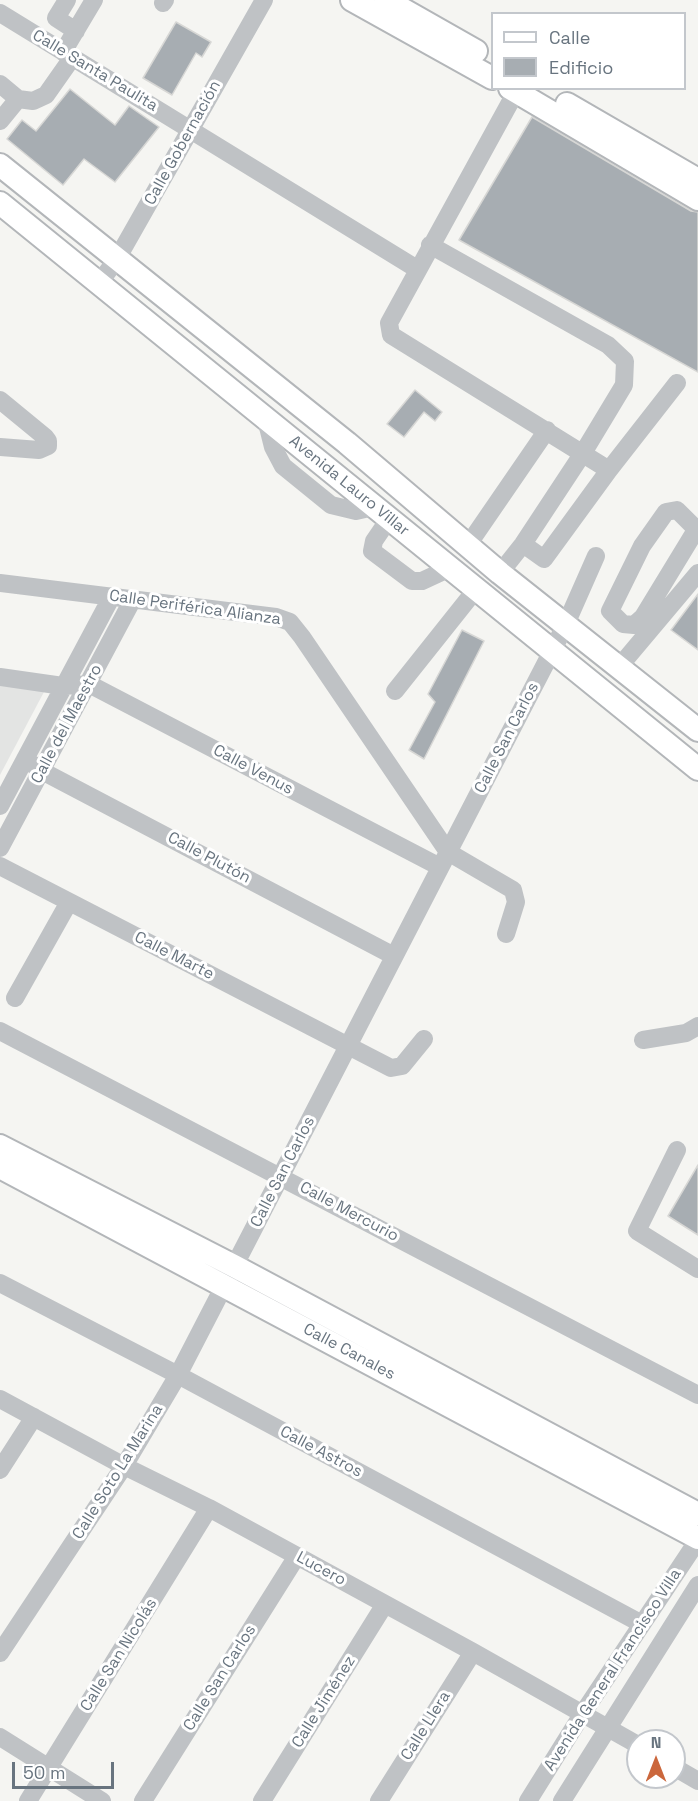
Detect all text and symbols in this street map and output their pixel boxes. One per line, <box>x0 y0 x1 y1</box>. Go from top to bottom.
legend <box>491 12 686 90</box>
street label: Calle Santa Paulita <box>29 26 161 116</box>
text: Calle <box>549 26 590 49</box>
text: Edificio <box>549 56 613 79</box>
street label: Calle Gobernación <box>141 78 225 208</box>
street label: Avenida Lauro Villar <box>285 432 413 540</box>
street label: Calle Periférica Alianza <box>108 586 282 630</box>
street label: Calle del Maestro <box>27 661 107 787</box>
street label: Calle San Carlos <box>471 679 543 797</box>
street label: Calle Venus <box>210 741 296 799</box>
street label: Calle Plutón <box>164 828 254 888</box>
street label: Calle Marte <box>131 928 217 984</box>
street label: Calle San Carlos <box>247 1113 319 1231</box>
street label: Calle Mercurio <box>296 1178 402 1246</box>
street label: Calle Canales <box>300 1320 398 1384</box>
street label: Calle Soto La Marina <box>69 1401 167 1543</box>
street label: Calle Astros <box>276 1422 366 1482</box>
street label: Lucero <box>293 1548 349 1590</box>
street label: Avenida General Francisco Villa <box>540 1565 686 1775</box>
street label: Calle San Nicolás <box>77 1595 161 1715</box>
street label: Calle San Carlos <box>180 1621 260 1735</box>
street label: Calle Jiménez <box>288 1652 360 1752</box>
street label: Calle Llera <box>397 1688 455 1764</box>
north arrow <box>626 1729 686 1789</box>
text: N <box>651 1732 661 1753</box>
scale bar <box>15 1750 117 1788</box>
text: 50 m <box>23 1761 65 1784</box>

